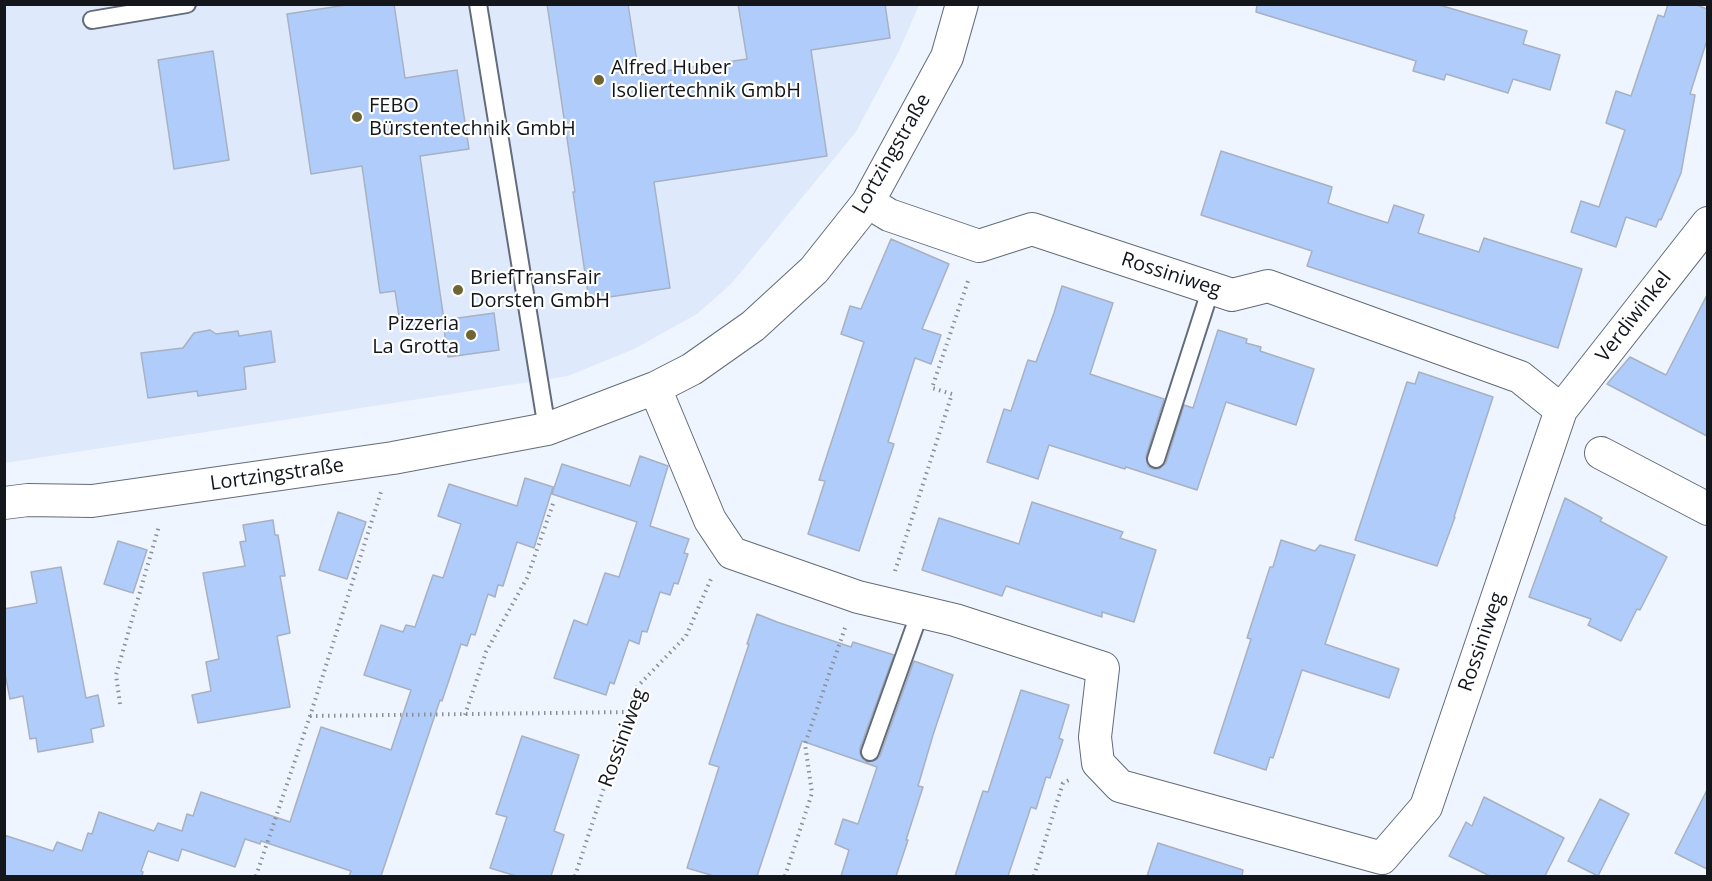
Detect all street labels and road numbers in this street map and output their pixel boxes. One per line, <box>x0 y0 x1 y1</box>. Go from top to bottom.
street label: Lortzingstraße <box>848 90 936 218</box>
street label: Rossiniweg <box>1118 248 1224 302</box>
street label: Verdiwinkel <box>1591 267 1677 367</box>
street label: Lortzingstraße <box>209 454 345 496</box>
street label: Rossiniweg <box>1454 589 1510 695</box>
street label: Rossiniweg <box>594 685 652 791</box>

